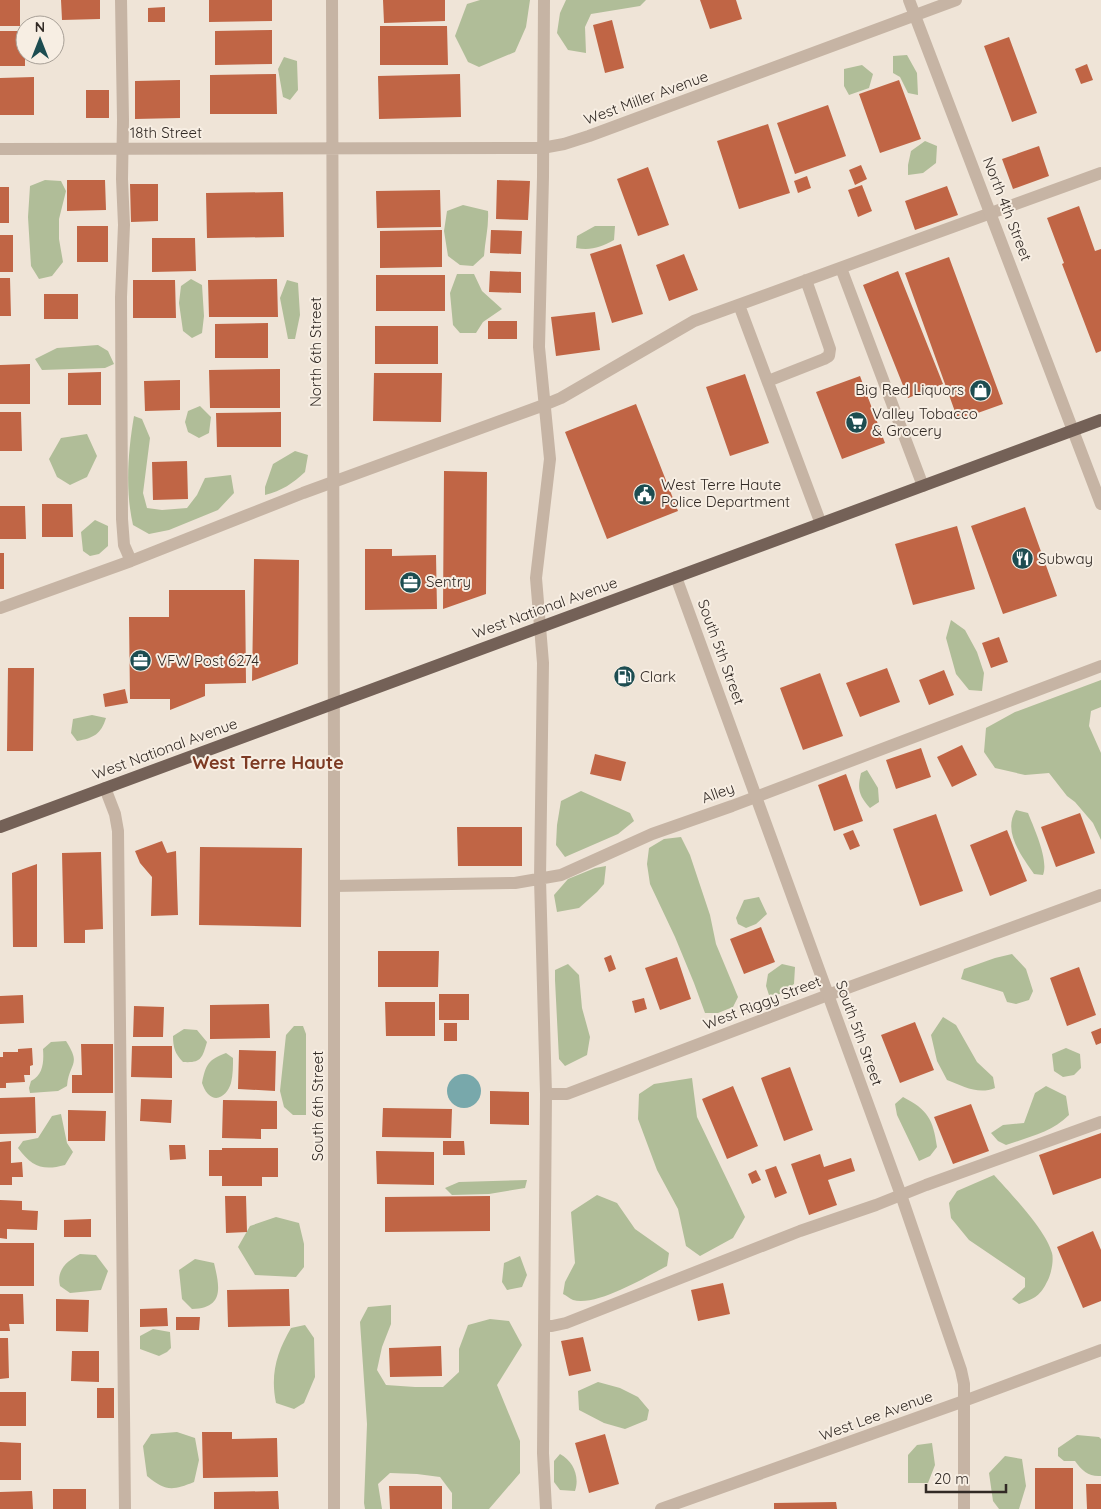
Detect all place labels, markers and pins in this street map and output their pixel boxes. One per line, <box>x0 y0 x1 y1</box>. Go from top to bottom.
shop icon: Big Red Liquors <box>968 378 992 402</box>
place label: Big Red Liquors <box>855 380 964 399</box>
place label: Valley Tobacco & Grocery <box>872 404 978 440</box>
supermarket icon: Valley Tobacco & Grocery <box>844 411 868 435</box>
place label: West Terre Haute Police Department <box>661 475 790 511</box>
public building icon: West Terre Haute Police Department <box>633 482 657 506</box>
restaurant icon: Subway <box>1010 547 1034 571</box>
place label: Subway <box>1038 549 1093 568</box>
office icon: Sentry <box>398 570 422 594</box>
place label: Sentry <box>426 572 471 591</box>
office icon: VFW Post 6274 <box>129 649 153 673</box>
place label: VFW Post 6274 <box>157 651 259 670</box>
fuel station icon: Clark <box>612 665 636 689</box>
place label: Clark <box>640 667 676 686</box>

